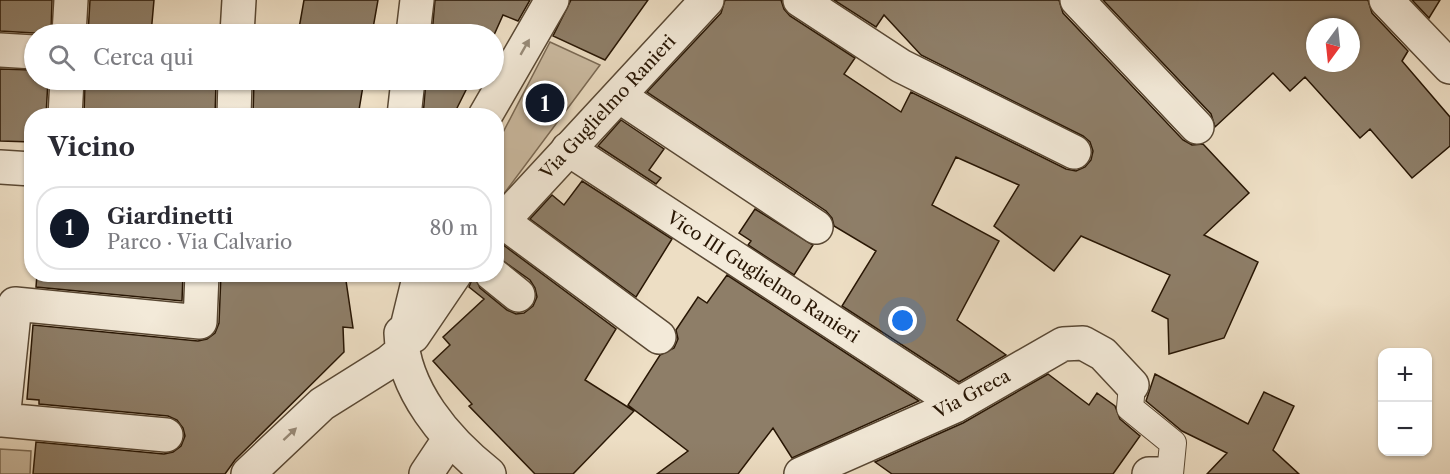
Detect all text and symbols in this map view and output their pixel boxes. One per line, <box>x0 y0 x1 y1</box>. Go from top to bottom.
north arrow <box>1306 18 1360 72</box>
search box <box>24 24 504 90</box>
street label: Via Guglielmo Ranieri <box>535 30 681 184</box>
one-way arrow <box>520 38 530 55</box>
icon: search <box>45 41 78 74</box>
text: Cerca qui <box>93 44 194 71</box>
pin: 1 <box>526 80 564 126</box>
text: Vicino <box>48 131 135 163</box>
text: Giardinetti <box>107 203 233 230</box>
street label: Vico III Guglielmo Ranieri <box>662 206 864 348</box>
text: 1 <box>65 216 74 240</box>
text: 80 m <box>430 216 478 240</box>
text: Parco · Via Calvario <box>107 230 292 254</box>
your location <box>888 306 917 335</box>
map controls <box>1378 348 1432 456</box>
button: + <box>1378 348 1432 402</box>
street label: Via Greca <box>929 364 1014 424</box>
button: − <box>1378 402 1432 456</box>
one-way arrow <box>283 427 297 441</box>

